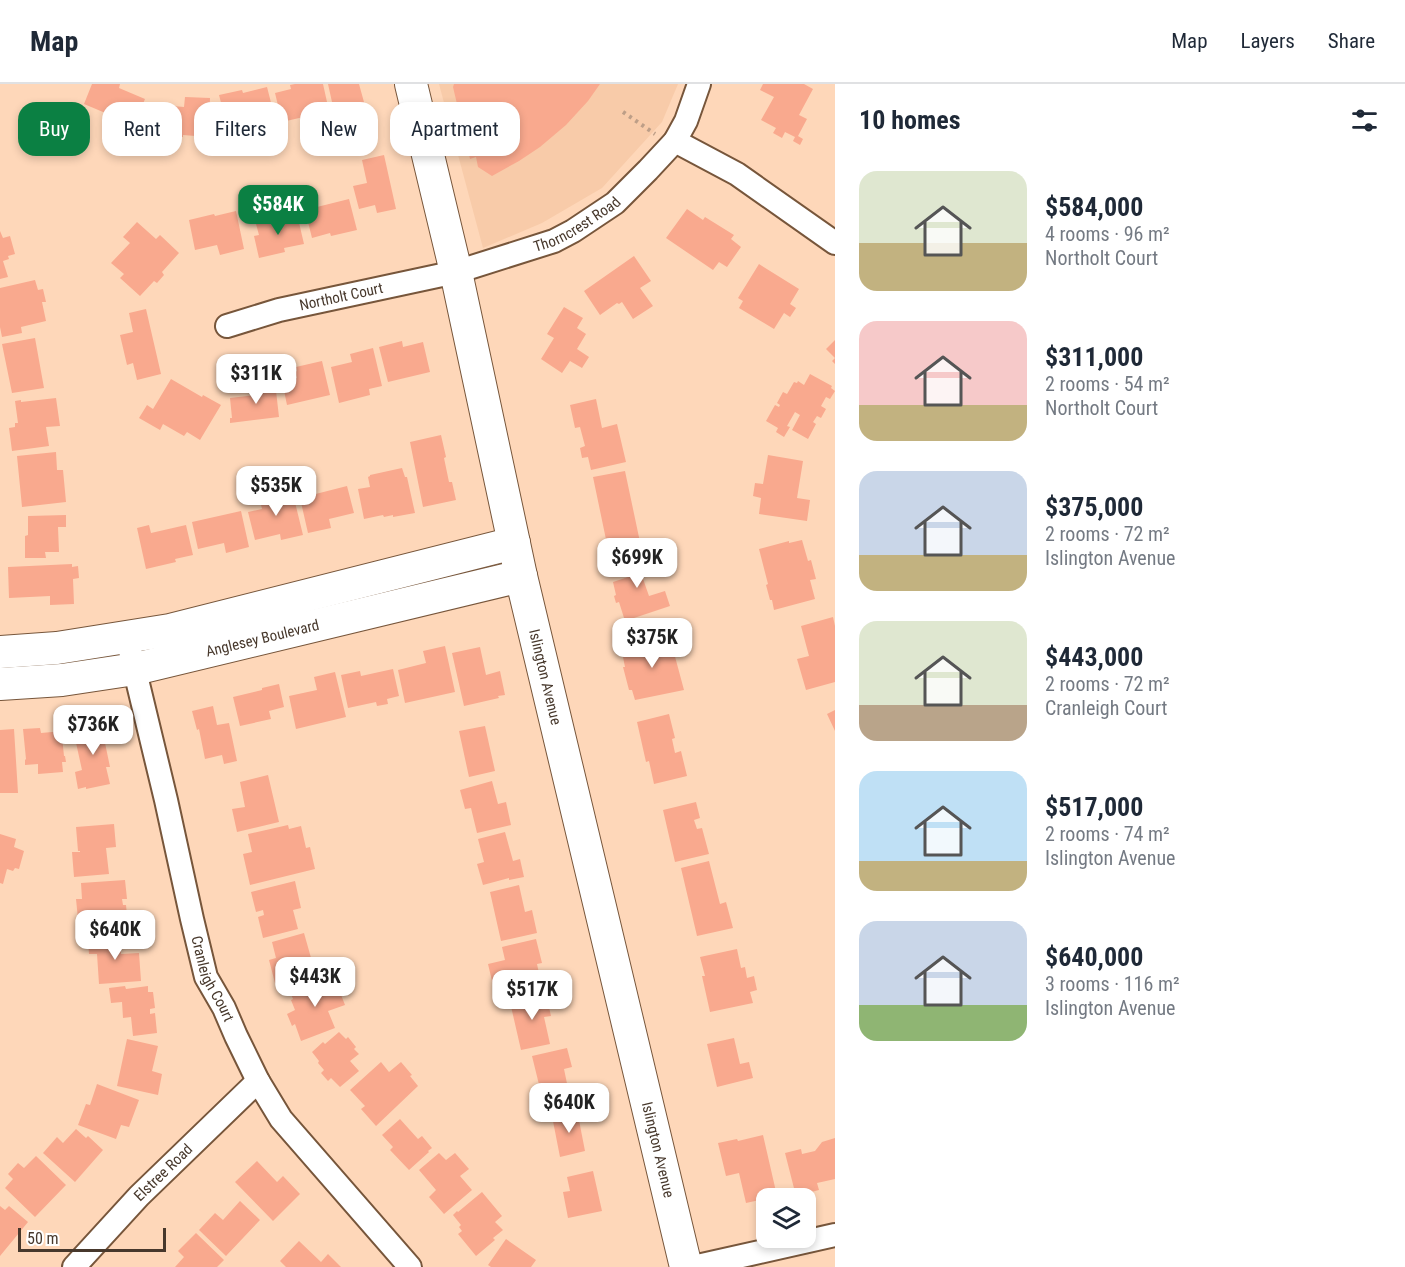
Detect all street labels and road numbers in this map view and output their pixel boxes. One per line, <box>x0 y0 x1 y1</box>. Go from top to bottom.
street label: Thorncrest Road <box>531 193 625 256</box>
street label: Northolt Court <box>298 279 385 314</box>
street label: Anglesey Boulevard <box>204 616 321 661</box>
street label: Islington Avenue <box>525 627 565 727</box>
street label: Cranleigh Court <box>187 934 238 1024</box>
street label: Islington Avenue <box>638 1100 678 1199</box>
street label: Elstree Road <box>130 1140 196 1205</box>

